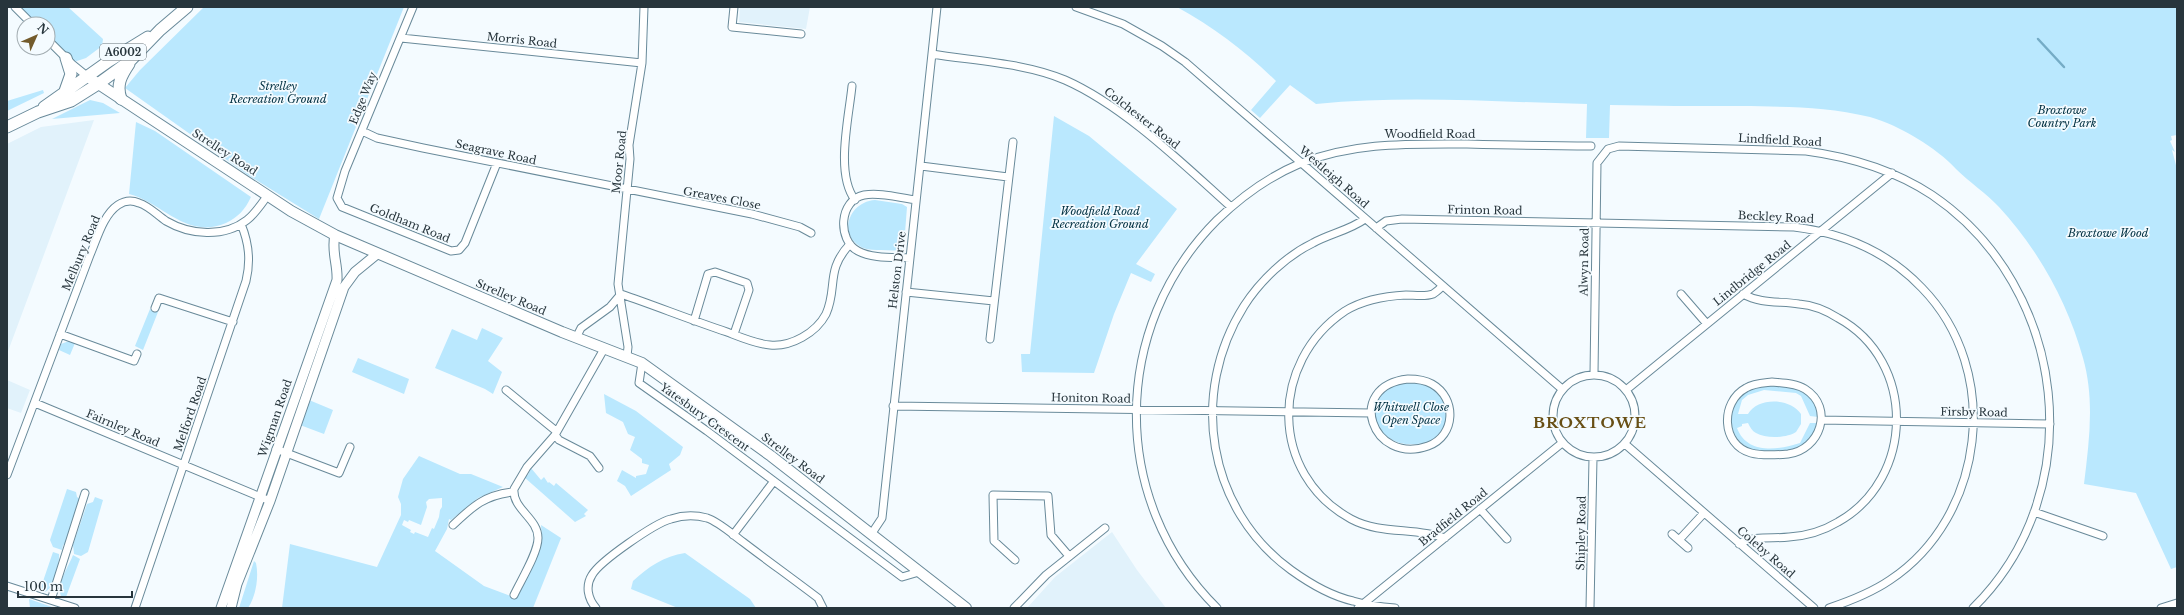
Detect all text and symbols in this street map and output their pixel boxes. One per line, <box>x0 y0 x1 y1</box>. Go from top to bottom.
north arrow <box>16 16 56 56</box>
text: N <box>34 20 52 38</box>
street label: Morris Road <box>486 29 558 51</box>
road number: A6002 <box>100 44 146 60</box>
street label: Edge Way <box>346 69 380 127</box>
park label: Strelley Recreation Ground <box>228 79 327 106</box>
street label: Colchester Road <box>1101 84 1183 152</box>
park label: Broxtowe Country Park <box>2028 103 2097 130</box>
street label: Strelley Road <box>190 126 261 179</box>
street label: Woodfield Road <box>1384 127 1476 141</box>
street label: Moor Road <box>609 129 629 194</box>
street label: Lindfield Road <box>1738 131 1823 149</box>
street label: Seagrave Road <box>454 137 538 168</box>
street label: Westleigh Road <box>1296 142 1372 211</box>
street label: Greaves Close <box>682 184 762 212</box>
street label: Goldham Road <box>368 200 453 246</box>
street label: Frinton Road <box>1447 202 1523 218</box>
park label: Woodfield Road Recreation Ground <box>1050 204 1149 231</box>
street label: Beckley Road <box>1738 208 1815 226</box>
street label: Melbury Road <box>59 213 103 293</box>
park label: Broxtowe Wood <box>2067 226 2149 240</box>
street label: Alwyn Road <box>1576 227 1592 297</box>
street label: Helston Drive <box>885 230 909 310</box>
street label: Lindbridge Road <box>1710 237 1794 309</box>
street label: Strelley Road <box>474 276 549 318</box>
street label: Melford Road <box>171 374 210 453</box>
street label: Wigman Road <box>255 377 295 460</box>
street label: Yatesbury Crescent <box>657 379 753 455</box>
street label: Honiton Road <box>1051 390 1132 406</box>
park label: Whitwell Close Open Space <box>1373 400 1449 427</box>
street label: Firsby Road <box>1940 404 2008 420</box>
street label: Fairnley Road <box>84 406 162 450</box>
district label: BROXTOWE <box>1533 413 1647 432</box>
street label: Strelley Road <box>759 430 828 487</box>
street label: Bradfield Road <box>1416 485 1491 549</box>
street label: Shipley Road <box>1573 495 1589 570</box>
street label: Coleby Road <box>1734 523 1798 581</box>
scale bar <box>18 573 132 599</box>
text: 100 m <box>24 579 63 594</box>

